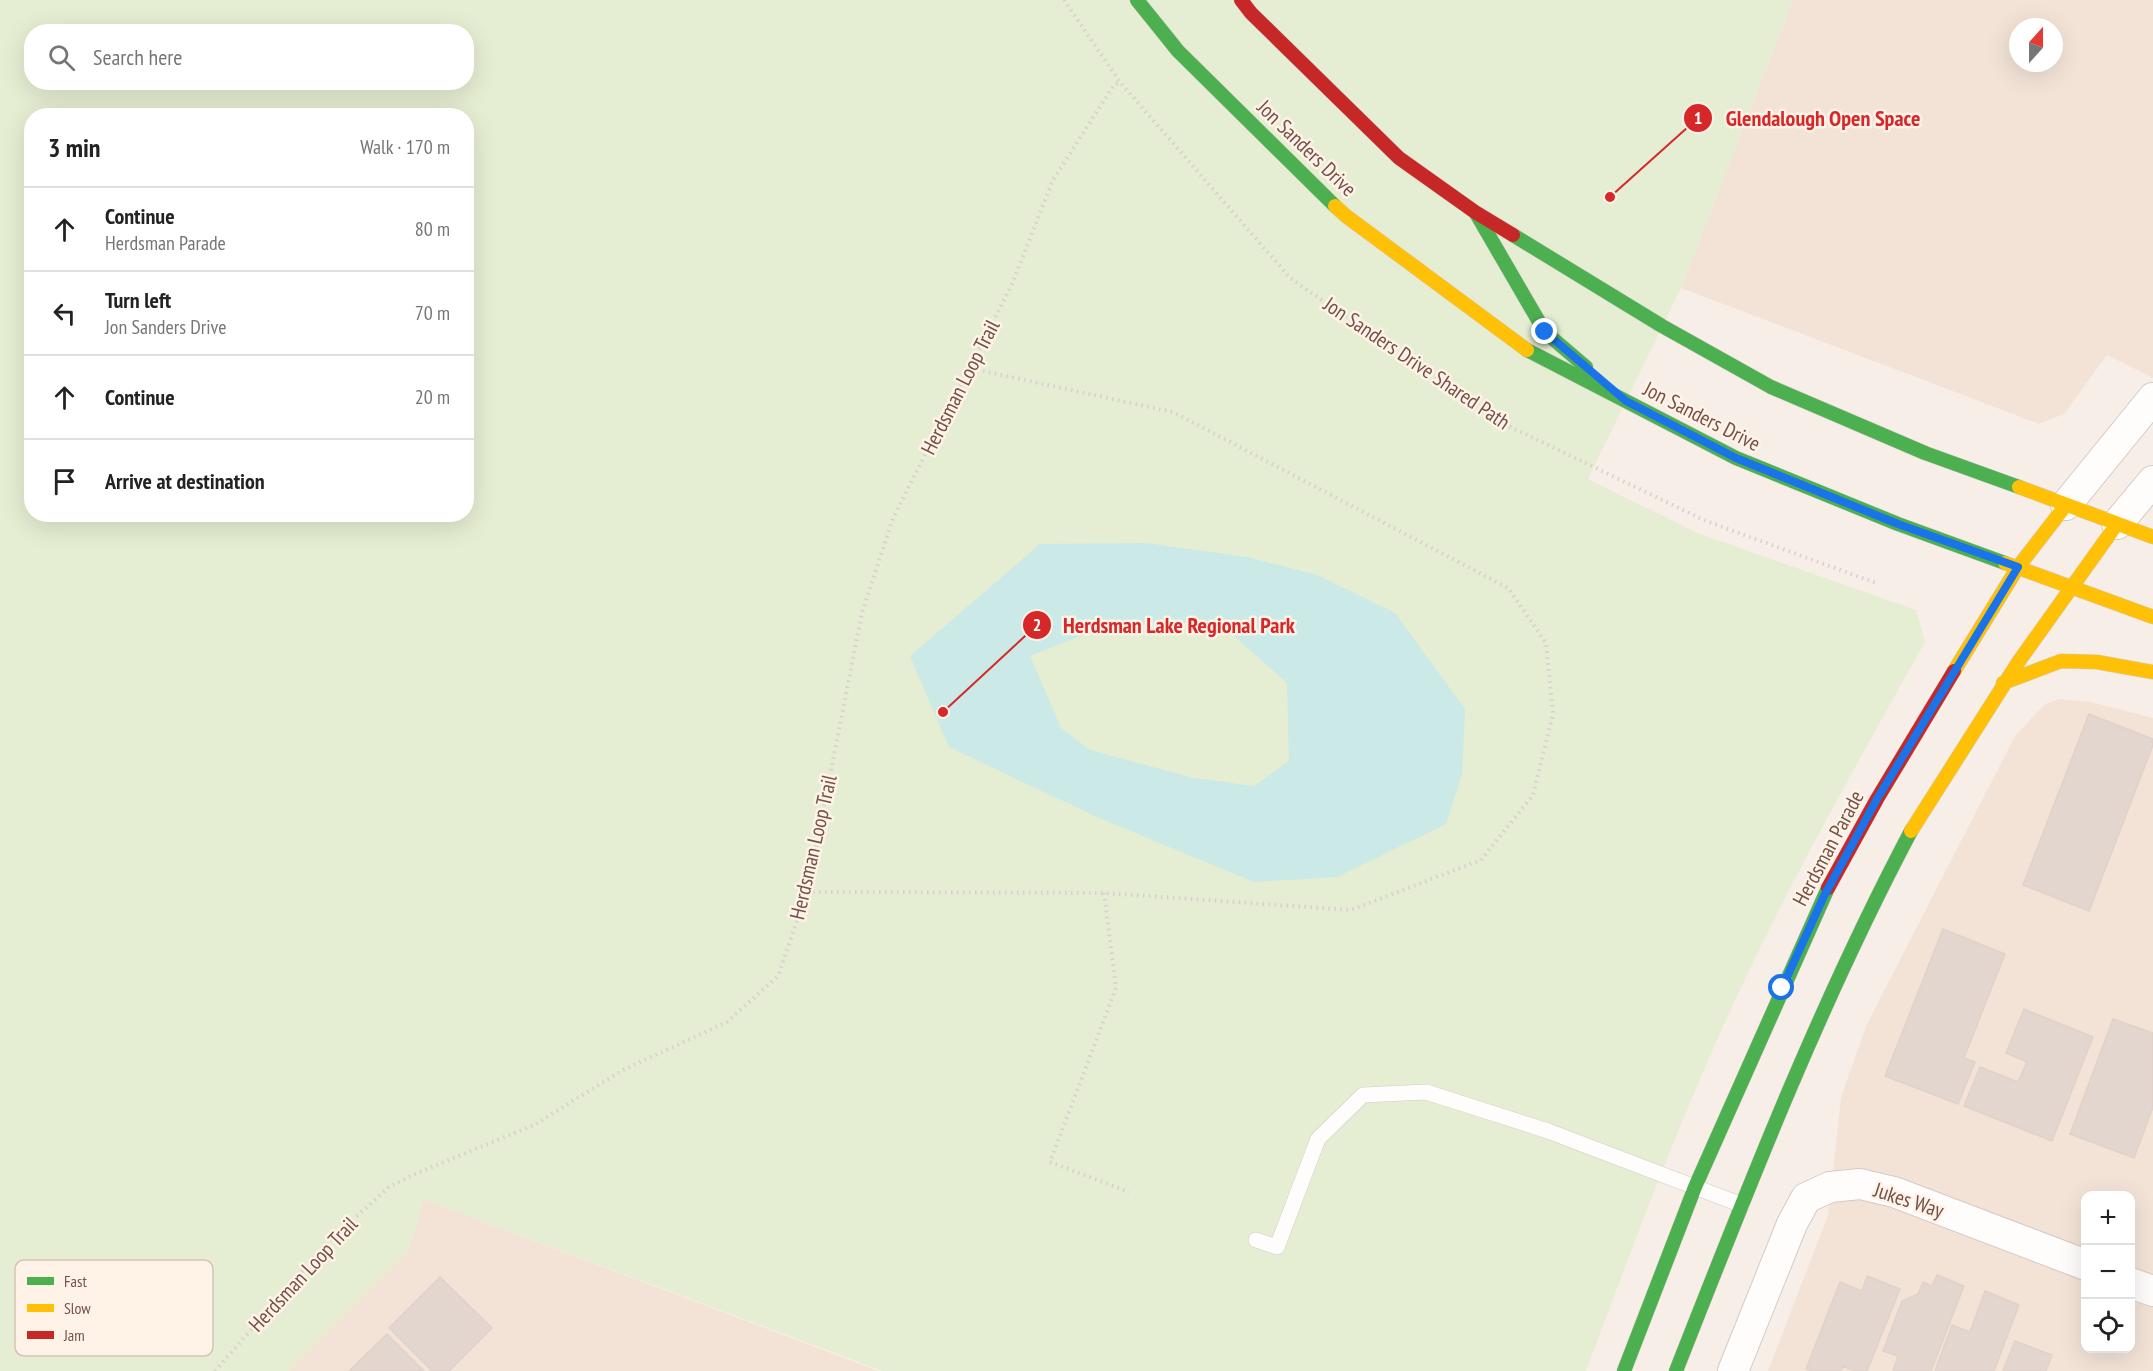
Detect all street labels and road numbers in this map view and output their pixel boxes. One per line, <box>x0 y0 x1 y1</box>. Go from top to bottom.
street label: Jon Sanders Drive <box>1251 93 1362 202</box>
street label: Jon Sanders Drive Shared Path <box>1318 290 1515 435</box>
street label: Herdsman Loop Trail <box>914 315 1006 459</box>
street label: Jon Sanders Drive <box>1638 375 1765 457</box>
street label: Herdsman Loop Trail <box>783 772 843 922</box>
street label: Herdsman Parade <box>1786 786 1870 910</box>
street label: Jukes Way <box>1870 1176 1947 1224</box>
street label: Herdsman Loop Trail <box>243 1211 363 1337</box>

